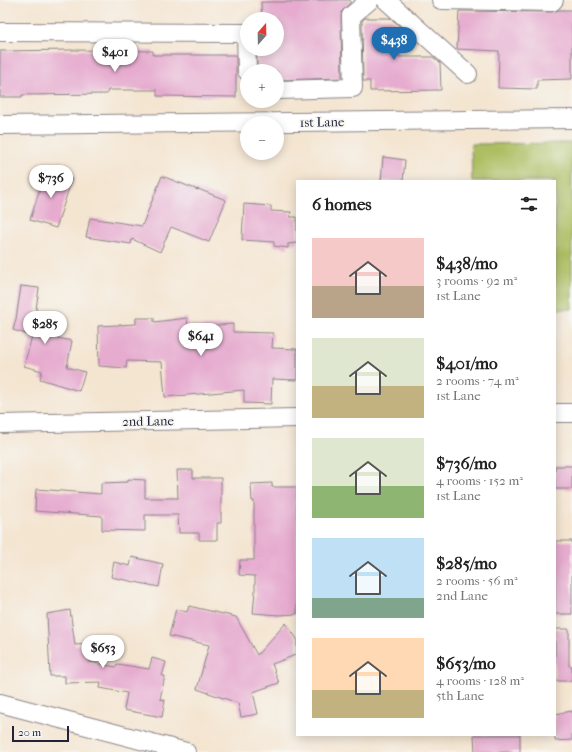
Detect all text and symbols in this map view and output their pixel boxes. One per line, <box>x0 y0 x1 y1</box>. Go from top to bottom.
north arrow <box>240 12 284 56</box>
map controls <box>240 12 284 160</box>
pin: $438 <box>370 27 418 61</box>
text: $438 <box>381 32 407 47</box>
pin: $401 <box>91 39 139 73</box>
text: $401 <box>102 44 128 59</box>
button: + <box>240 64 284 108</box>
street label: 1st Lane <box>300 114 345 130</box>
button: − <box>240 116 284 160</box>
pin: $736 <box>27 165 75 199</box>
text: $736 <box>38 170 64 185</box>
icon: filters <box>518 193 540 215</box>
text: 6 homes <box>312 194 372 214</box>
text: $438/mo <box>436 253 498 273</box>
icon: home <box>344 254 392 302</box>
text: 3 rooms · 92 m² <box>436 273 517 288</box>
text: 1st Lane <box>436 288 481 303</box>
pin: $285 <box>21 311 69 345</box>
text: $285 <box>32 316 58 331</box>
pin: $641 <box>177 323 225 357</box>
text: $641 <box>188 328 214 343</box>
text: $401/mo <box>436 353 498 373</box>
icon: home <box>344 354 392 402</box>
text: 2 rooms · 74 m² <box>436 373 519 388</box>
text: 1st Lane <box>436 388 481 403</box>
street label: 2nd Lane <box>122 413 175 429</box>
text: $736/mo <box>436 453 497 473</box>
icon: home <box>344 454 392 502</box>
text: 4 rooms · 152 m² <box>436 473 523 488</box>
text: 1st Lane <box>436 488 481 503</box>
text: $285/mo <box>436 553 497 573</box>
icon: home <box>344 554 392 602</box>
text: 2 rooms · 56 m² <box>436 573 518 588</box>
text: 2nd Lane <box>436 588 488 603</box>
pin: $653 <box>79 635 127 669</box>
text: $653 <box>90 640 116 655</box>
text: $653/mo <box>436 653 496 673</box>
icon: home <box>344 654 392 702</box>
text: 4 rooms · 128 m² <box>436 673 524 688</box>
text: 5th Lane <box>436 688 484 703</box>
scale bar <box>12 724 69 743</box>
text: 20 m <box>18 726 41 739</box>

